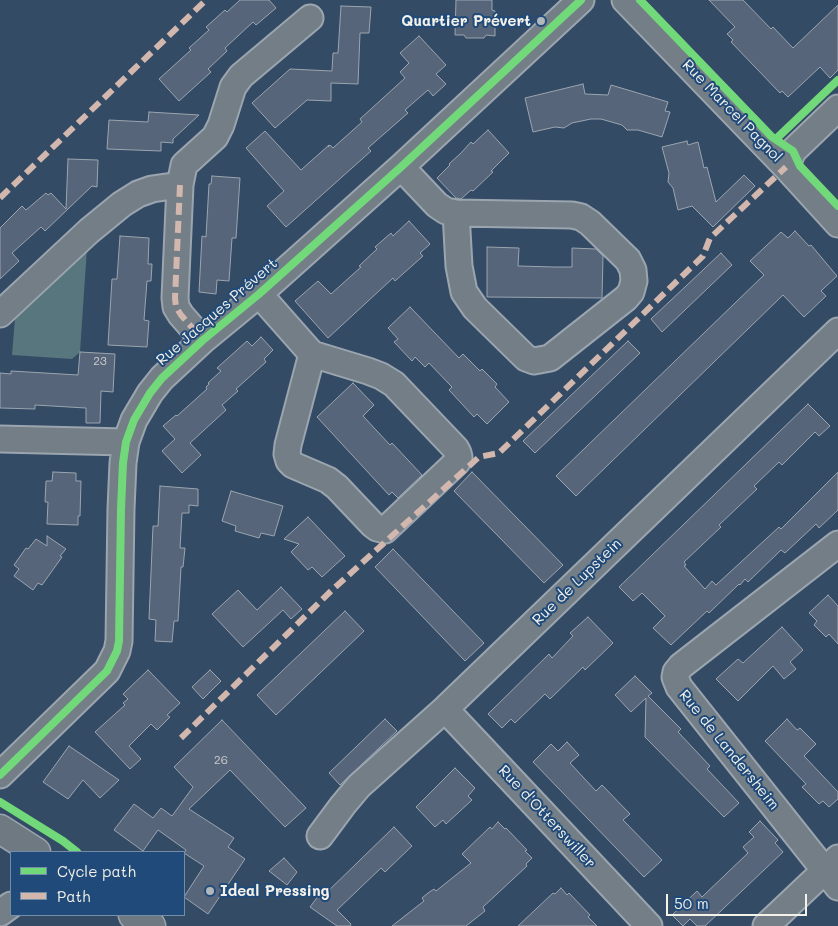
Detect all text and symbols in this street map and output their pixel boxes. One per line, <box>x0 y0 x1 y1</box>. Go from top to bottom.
place label: Quartier Prévert <box>401 12 531 30</box>
marker: Quartier Prévert <box>535 15 547 27</box>
street label: Rue Marcel Pagnol <box>678 56 786 166</box>
street label: Rue Jacques Prévert <box>153 255 281 369</box>
house number: 23 <box>93 354 107 368</box>
street label: Rue de Lupstein <box>529 535 625 629</box>
street label: Rue de Landersheim <box>675 686 783 814</box>
house number: 26 <box>214 753 228 767</box>
street label: Rue d'Otterswiller <box>495 762 599 872</box>
legend <box>10 851 185 916</box>
text: Cycle path <box>57 861 136 881</box>
place label: Ideal Pressing <box>220 882 329 900</box>
scale bar <box>668 884 809 916</box>
marker: Ideal Pressing <box>204 885 216 897</box>
text: Path <box>57 886 91 906</box>
text: 50 m <box>674 893 709 913</box>

